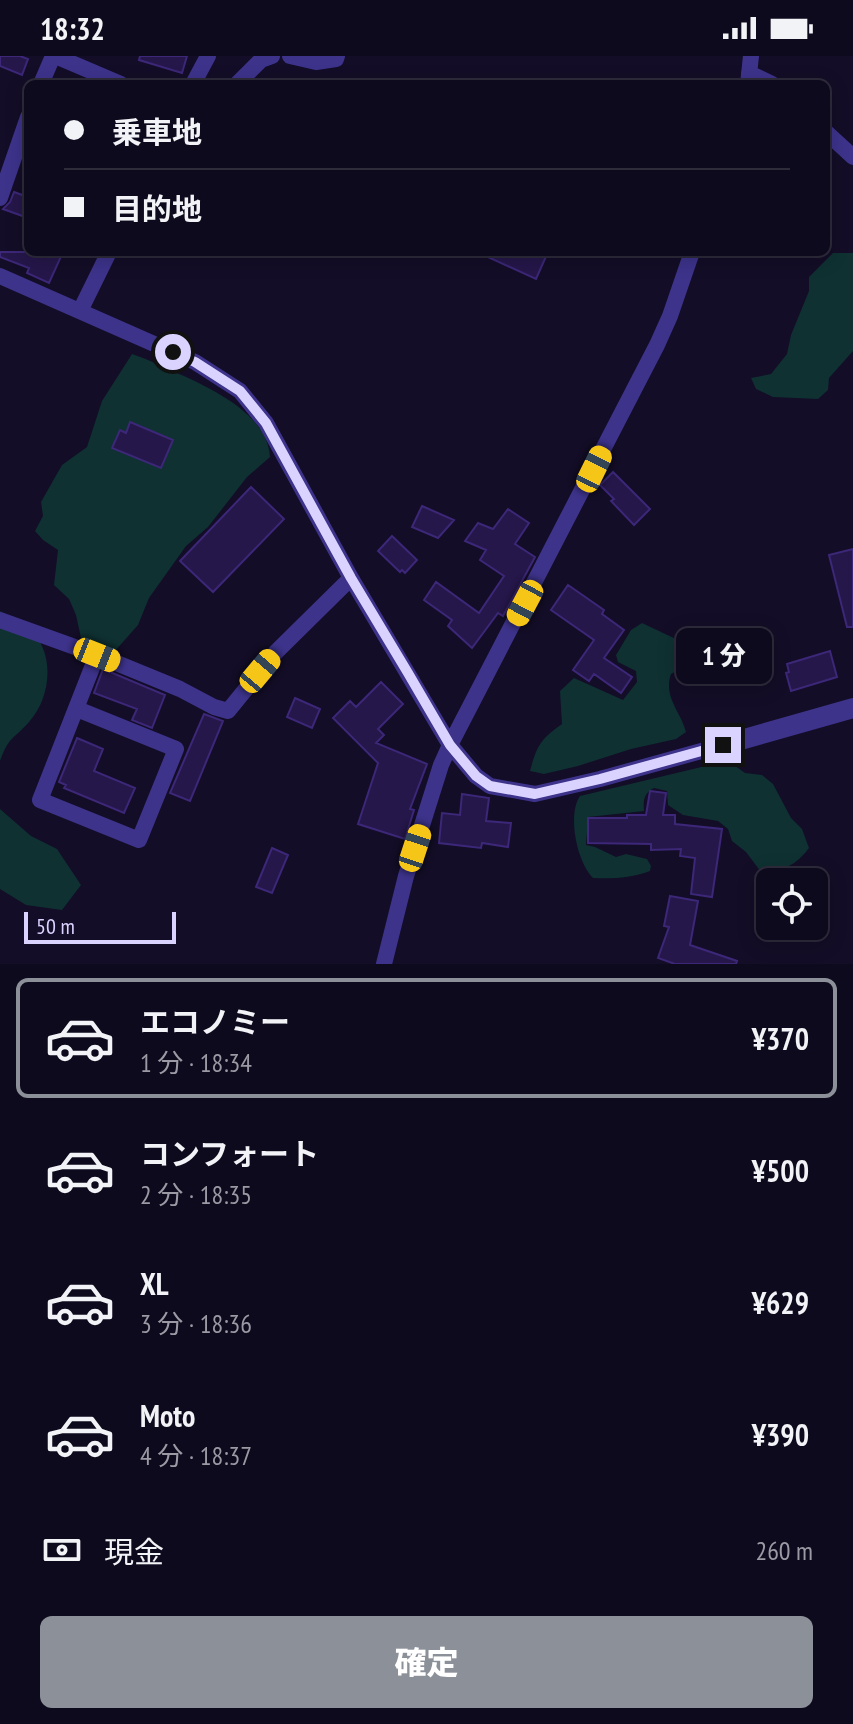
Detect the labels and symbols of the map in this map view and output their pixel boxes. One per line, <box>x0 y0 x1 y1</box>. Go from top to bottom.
route start <box>155 334 191 370</box>
car <box>573 442 615 496</box>
car <box>503 576 547 630</box>
callout: 1 分 <box>675 629 771 685</box>
car <box>70 635 124 675</box>
car <box>235 645 285 697</box>
route end <box>705 727 741 763</box>
car <box>396 821 434 875</box>
scale bar <box>24 908 176 944</box>

